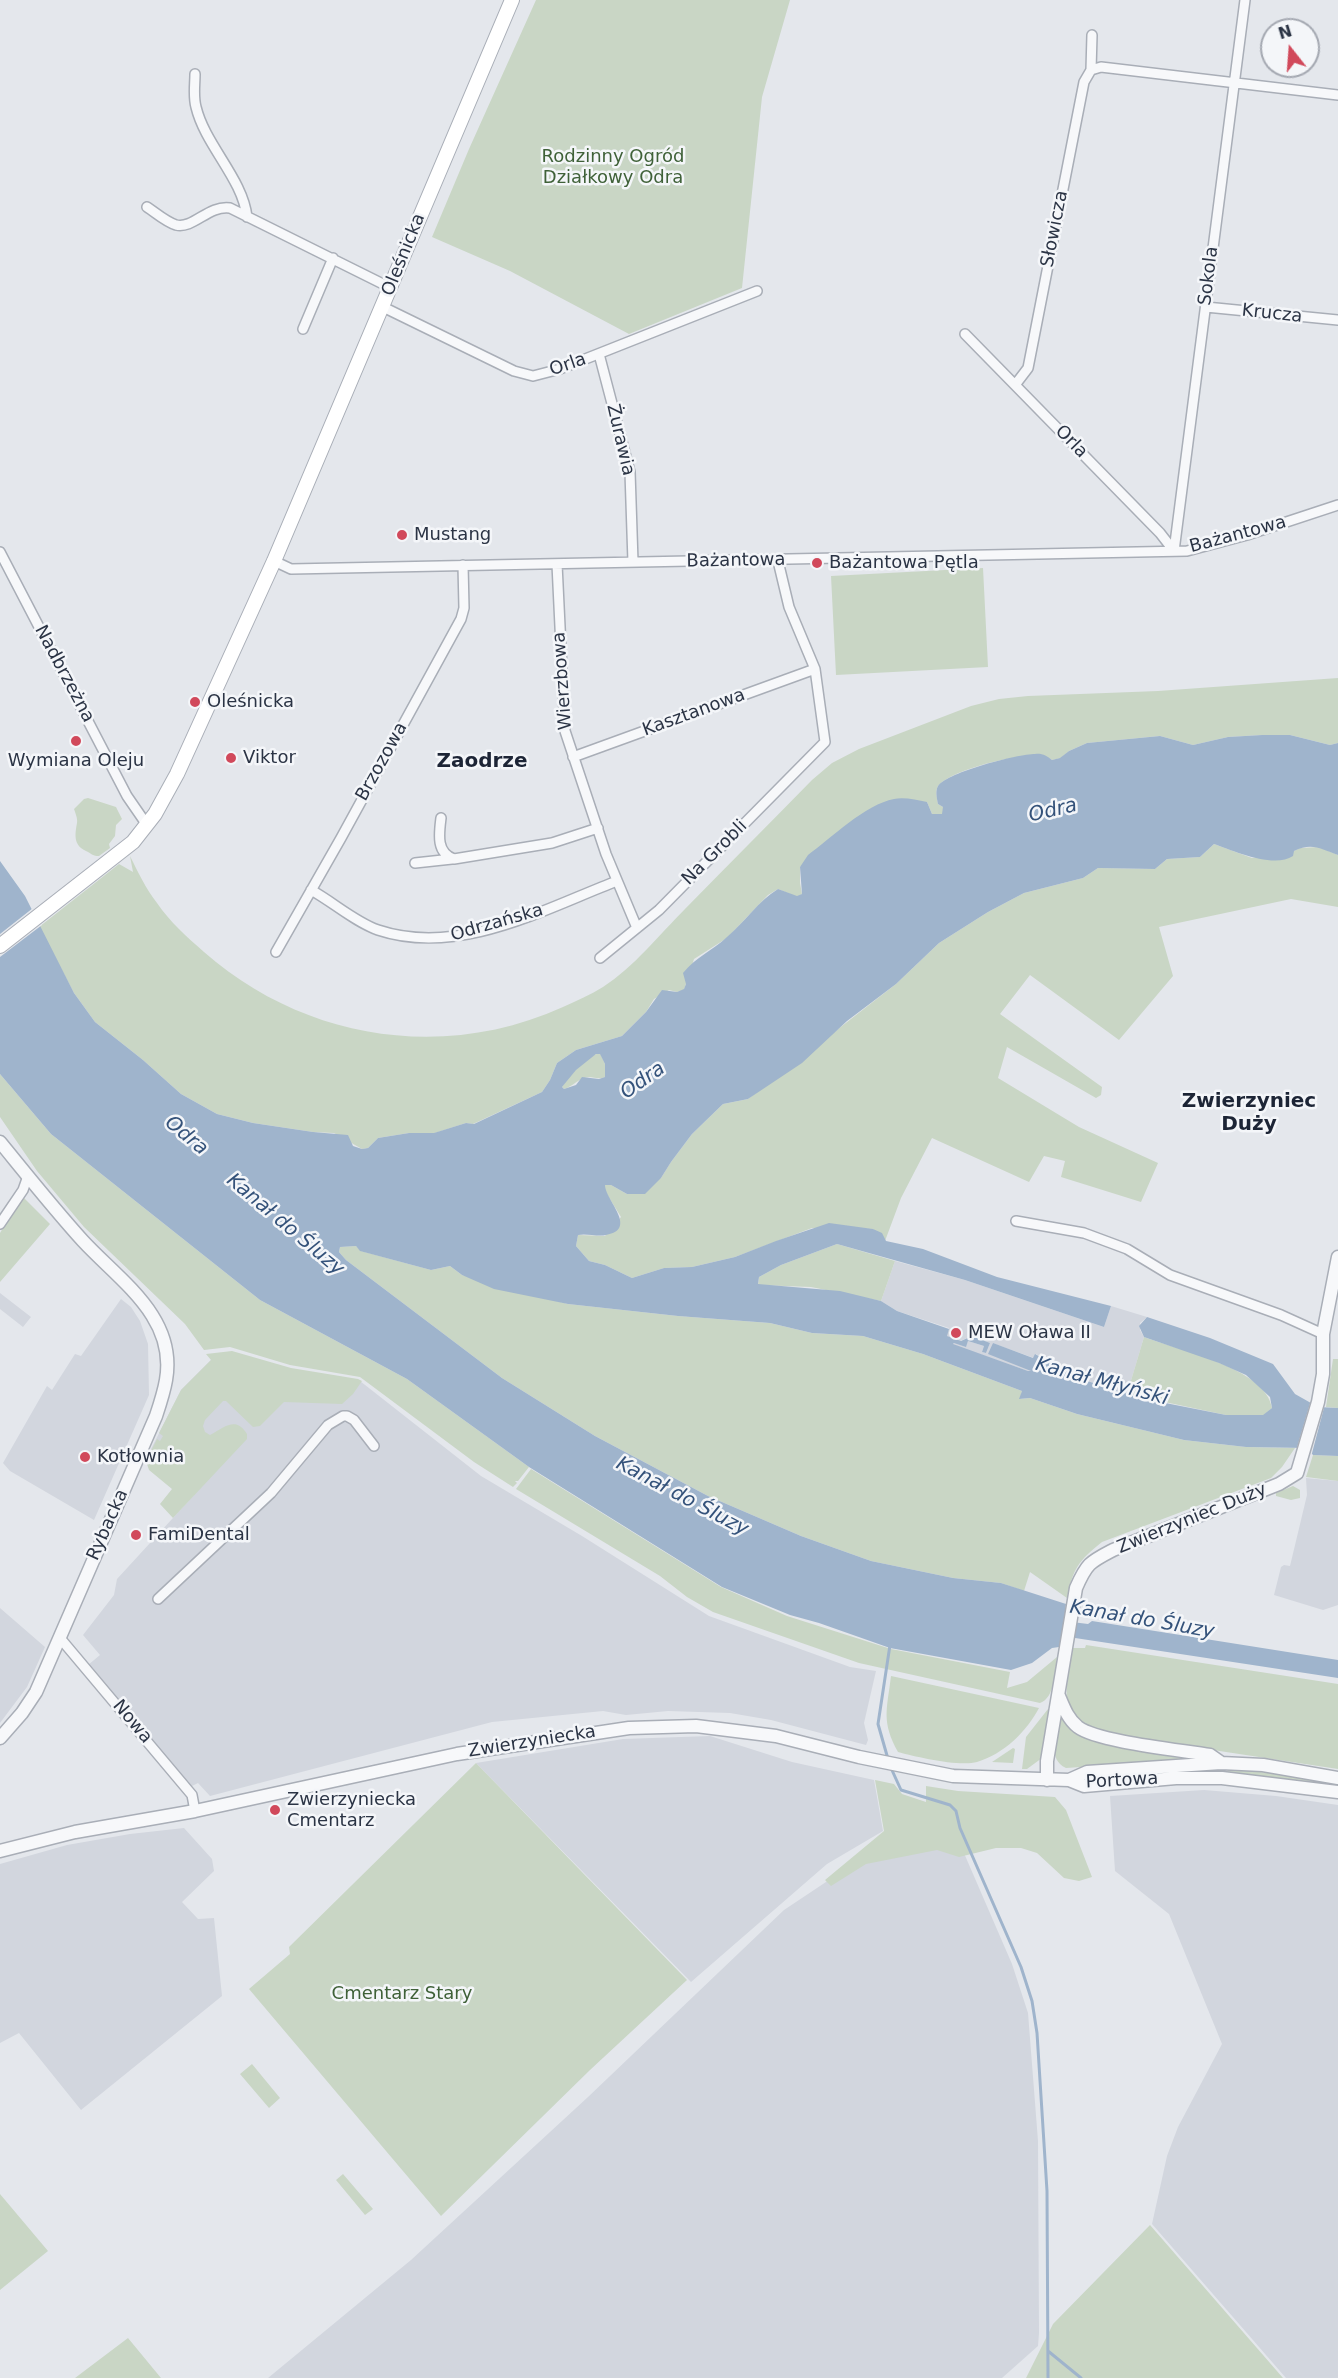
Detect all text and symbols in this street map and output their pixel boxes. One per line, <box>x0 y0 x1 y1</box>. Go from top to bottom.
north arrow <box>1260 18 1320 78</box>
text: N <box>1276 21 1294 43</box>
park label: Rodzinny Ogród Działkowy Odra <box>542 146 684 188</box>
street label: Słowicza <box>1037 189 1073 269</box>
street label: Oleśnicka <box>378 211 430 299</box>
street label: Sokola <box>1195 245 1223 307</box>
street label: Krucza <box>1241 300 1303 328</box>
street label: Orla <box>547 349 589 381</box>
street label: Żurawia <box>601 402 639 478</box>
street label: Orla <box>1050 421 1092 463</box>
street label: Bażantowa <box>1187 512 1289 558</box>
place label: Mustang <box>414 524 491 546</box>
marker: Mustang <box>395 528 409 542</box>
street label: Bażantowa <box>686 549 786 573</box>
place label: Bażantowa Pętla <box>829 552 979 574</box>
marker: Bażantowa Pętla <box>810 556 824 570</box>
street label: Nadbrzeżna <box>29 622 99 726</box>
street label: Wierzbowa <box>549 631 577 731</box>
street label: Kasztanowa <box>640 684 748 742</box>
place label: Oleśnicka <box>207 691 294 713</box>
marker: Oleśnicka <box>188 695 202 709</box>
street label: Brzozowa <box>352 719 412 805</box>
marker: Wymiana Oleju <box>69 734 83 748</box>
place label: Viktor <box>243 747 296 769</box>
place label: Wymiana Oleju <box>8 750 144 772</box>
district label: Zaodrze <box>436 750 528 774</box>
marker: Viktor <box>224 751 238 765</box>
water label: Odra <box>1026 794 1080 828</box>
street label: Na Grobli <box>678 816 752 890</box>
street label: Odrzańska <box>448 899 546 947</box>
water label: Odra <box>616 1057 670 1105</box>
district label: Zwierzyniec Duży <box>1182 1090 1316 1137</box>
water label: Odra <box>160 1111 212 1161</box>
water label: Kanał do Śluzy <box>221 1169 349 1281</box>
place label: MEW Oława II <box>968 1322 1091 1344</box>
marker: MEW Oława II <box>949 1326 963 1340</box>
water label: Kanał Młyński <box>1033 1353 1171 1411</box>
place label: Kotłownia <box>97 1446 184 1468</box>
marker: Kotłownia <box>78 1450 92 1464</box>
water label: Kanał do Śluzy <box>612 1452 752 1542</box>
street label: Zwierzyniec Duży <box>1114 1479 1270 1559</box>
street label: Rybacka <box>83 1486 133 1564</box>
place label: FamiDental <box>148 1524 250 1546</box>
marker: FamiDental <box>129 1528 143 1542</box>
water label: Kanał do Śluzy <box>1068 1595 1216 1645</box>
street label: Nowa <box>108 1696 156 1748</box>
street label: Zwierzyniecka <box>467 1721 597 1763</box>
street label: Portowa <box>1085 1768 1159 1794</box>
place label: Zwierzyniecka Cmentarz <box>287 1789 416 1832</box>
marker: Zwierzyniecka Cmentarz <box>268 1803 282 1817</box>
park label: Cmentarz Stary <box>332 1983 472 2005</box>

